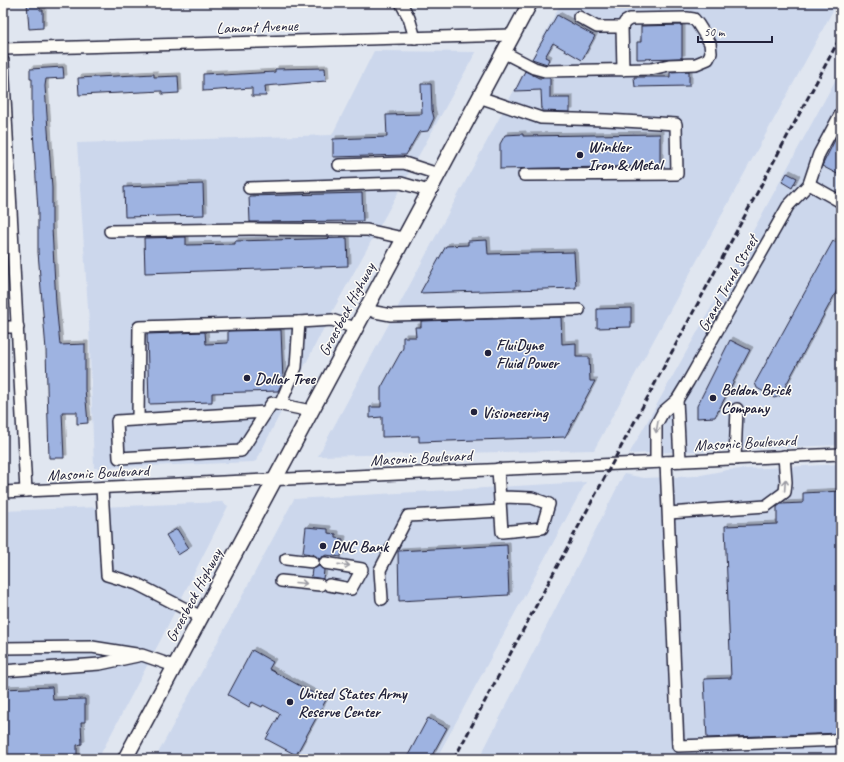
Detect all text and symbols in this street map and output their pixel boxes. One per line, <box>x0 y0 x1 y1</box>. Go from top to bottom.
street label: Lamont Avenue <box>216 16 300 38</box>
scale bar <box>698 18 772 44</box>
text: 50 m <box>704 24 726 40</box>
place label: Winkler Iron & Metal <box>588 137 665 175</box>
marker: Winkler Iron & Metal <box>575 150 585 160</box>
street label: Grand Trunk Street <box>693 229 764 335</box>
street label: Groesbeck Highway <box>314 258 381 360</box>
place label: FluiDyne Fluid Power <box>496 335 561 373</box>
marker: FluiDyne Fluid Power <box>483 348 493 358</box>
place label: Dollar Tree <box>255 369 316 389</box>
marker: Dollar Tree <box>242 373 252 383</box>
place label: Beldon Brick Company <box>721 380 792 418</box>
marker: Beldon Brick Company <box>708 393 718 403</box>
place label: Visioneering <box>482 403 550 423</box>
marker: Visioneering <box>469 407 479 417</box>
one-way arrow <box>652 420 660 433</box>
street label: Masonic Boulevard <box>694 430 799 456</box>
street label: Masonic Boulevard <box>370 445 475 471</box>
street label: Masonic Boulevard <box>47 460 152 486</box>
one-way arrow <box>781 479 788 492</box>
place label: PNC Bank <box>331 537 390 557</box>
marker: PNC Bank <box>318 541 328 551</box>
street label: Groesbeck Highway <box>161 544 228 646</box>
one-way arrow <box>337 562 350 569</box>
one-way arrow <box>294 579 307 586</box>
place label: United States Army Reserve Center <box>298 684 408 722</box>
marker: United States Army Reserve Center <box>285 697 295 707</box>

